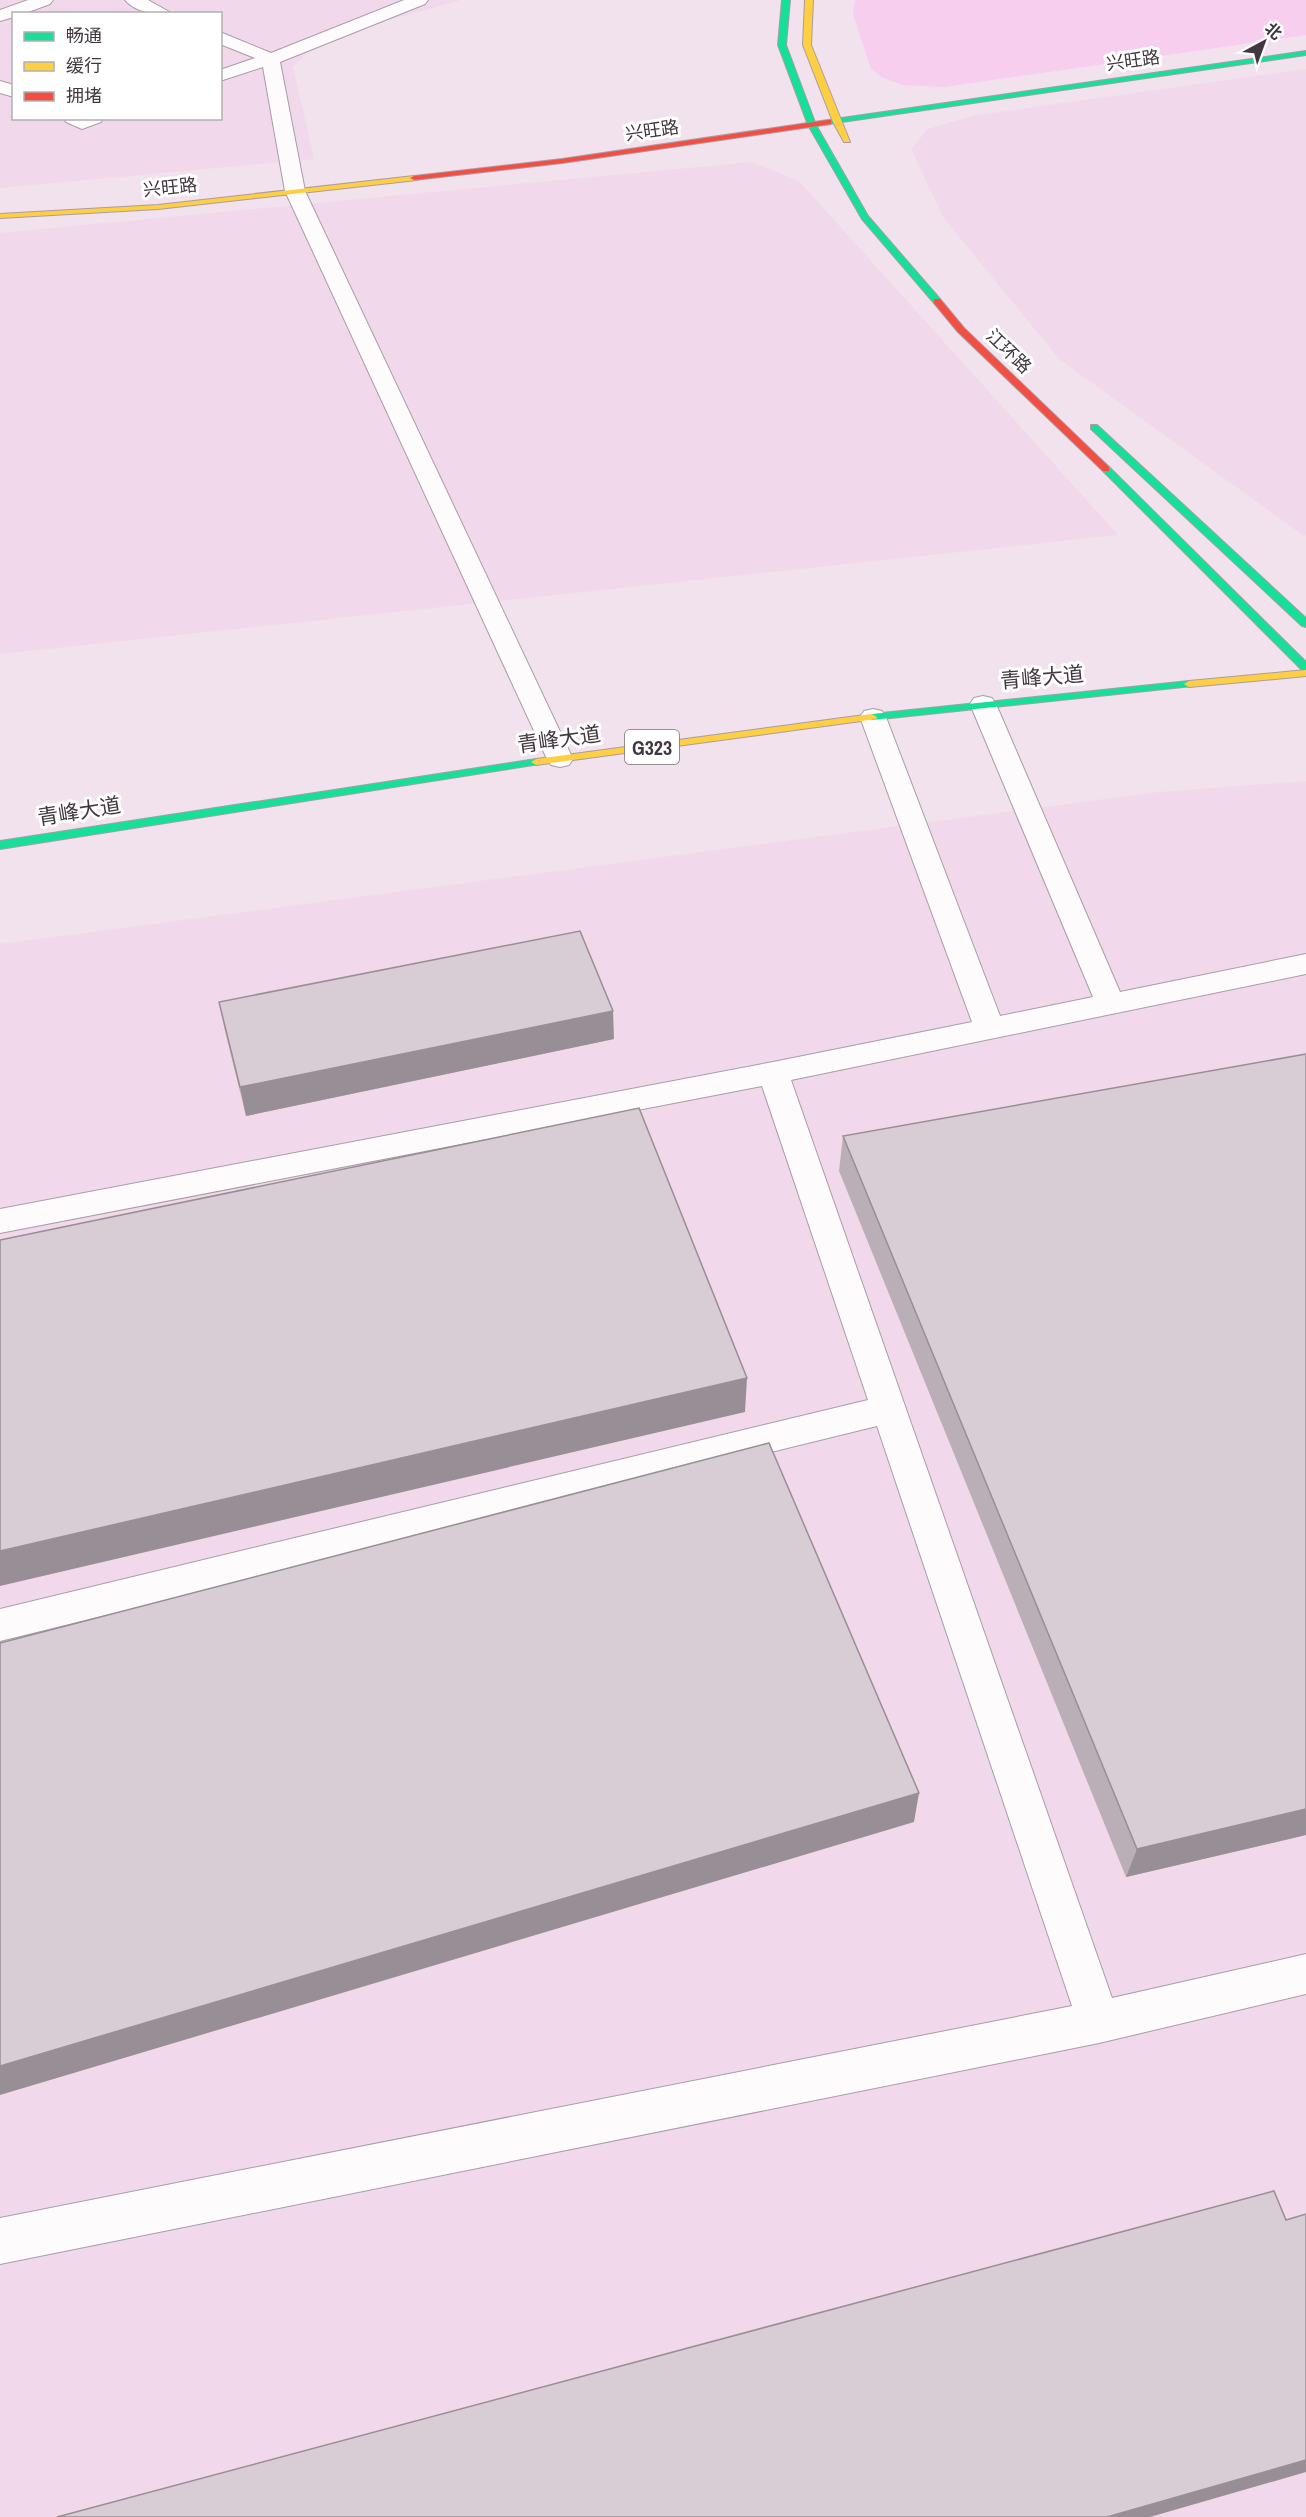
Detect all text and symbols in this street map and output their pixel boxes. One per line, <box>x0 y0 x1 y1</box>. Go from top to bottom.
legend <box>12 12 222 120</box>
north arrow <box>1234 12 1294 72</box>
text: 北 <box>1261 17 1287 44</box>
text: 畅通 <box>66 23 102 48</box>
street label: 兴旺路 <box>1105 44 1161 76</box>
text: 缓行 <box>66 53 102 78</box>
text: 拥堵 <box>66 83 102 108</box>
street label: 兴旺路 <box>624 114 680 146</box>
street label: 兴旺路 <box>142 172 198 202</box>
street label: 江环路 <box>981 323 1037 379</box>
street label: 青峰大道 <box>999 659 1085 695</box>
street label: 青峰大道 <box>515 719 603 759</box>
road number: G323 <box>625 730 679 764</box>
street label: 青峰大道 <box>35 790 123 832</box>

